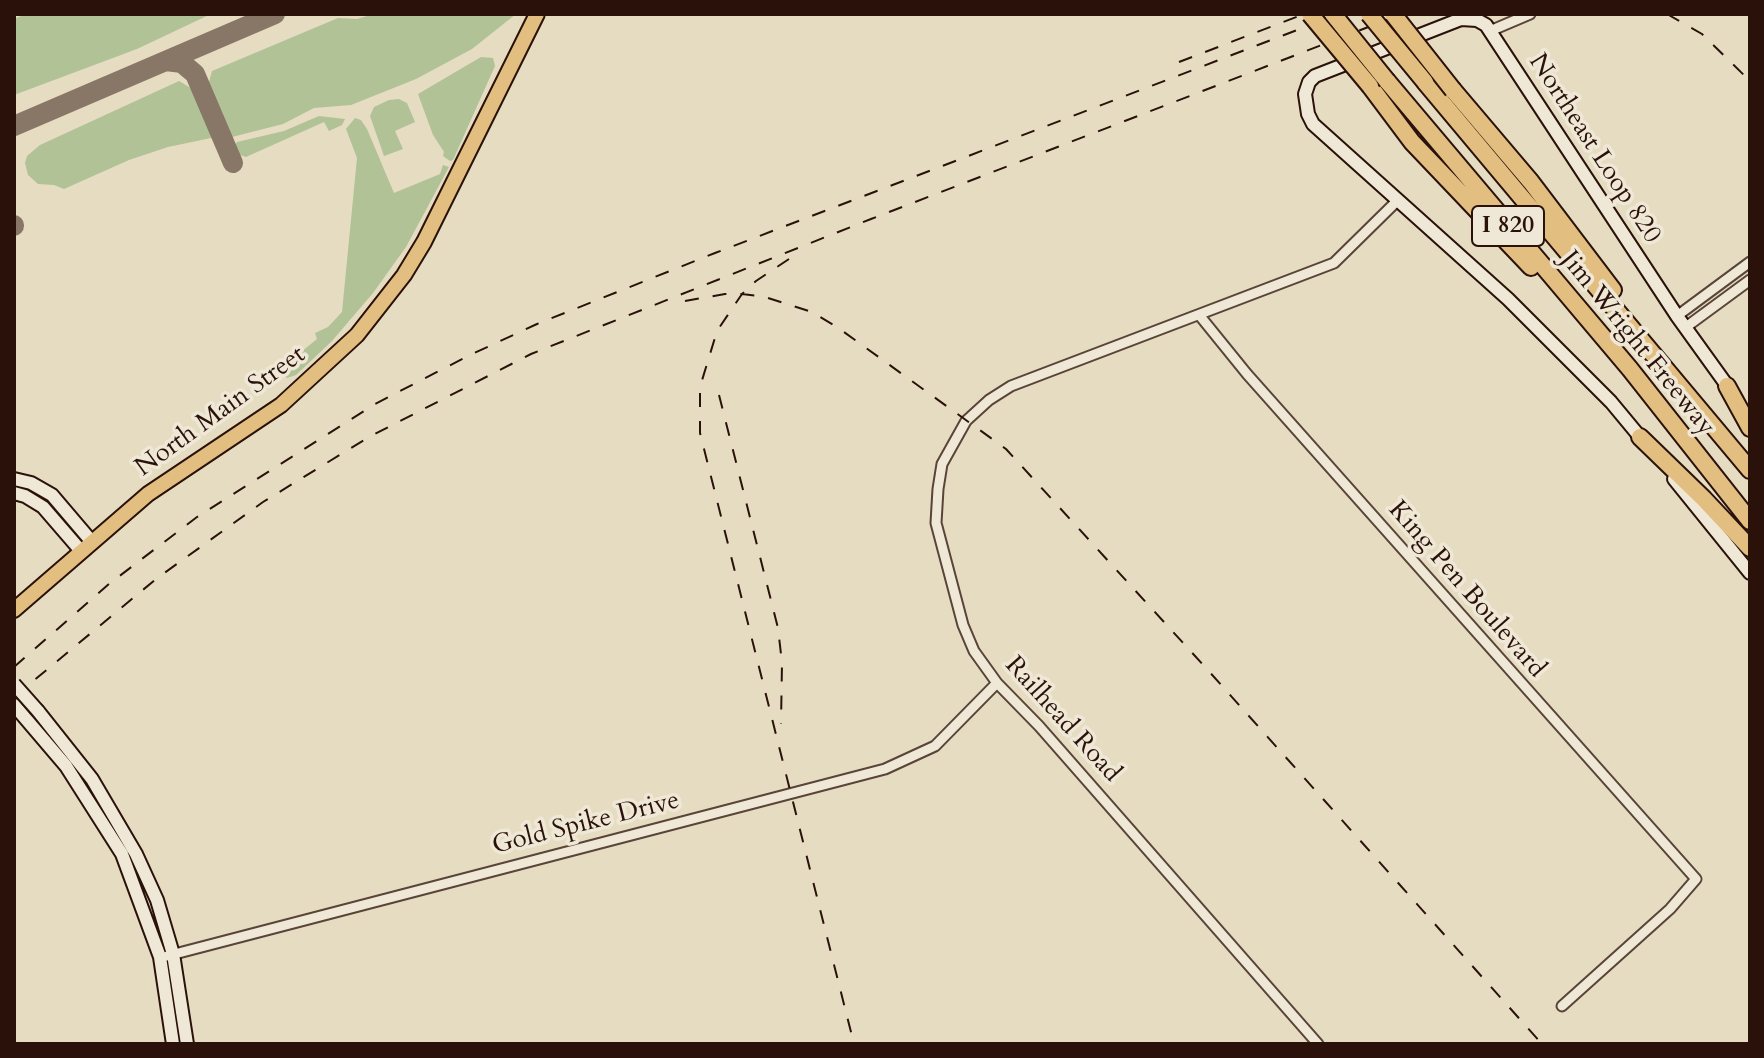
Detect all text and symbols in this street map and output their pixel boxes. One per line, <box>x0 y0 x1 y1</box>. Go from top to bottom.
street label: Northeast Loop 820 <box>1521 48 1667 250</box>
road number: I 820 <box>1472 206 1544 246</box>
street label: Jim Wright Freeway <box>1553 245 1721 443</box>
street label: North Main Street <box>130 340 312 484</box>
street label: King Pen Boulevard <box>1381 495 1551 685</box>
street label: Railhead Road <box>997 651 1127 789</box>
street label: Gold Spike Drive <box>489 786 683 862</box>

